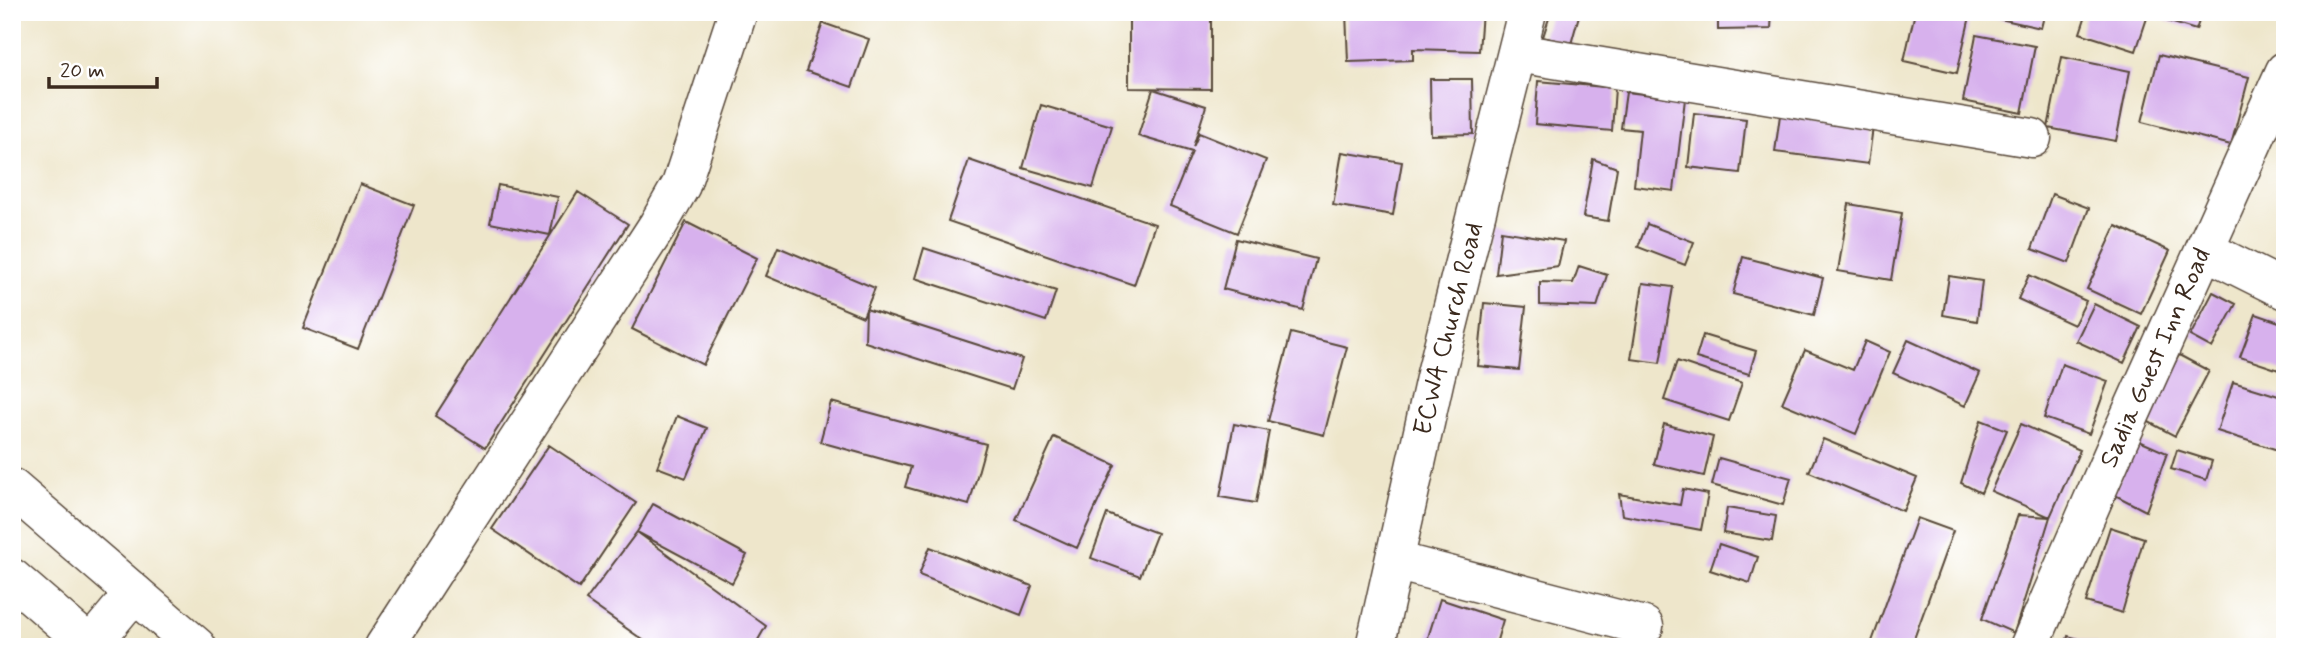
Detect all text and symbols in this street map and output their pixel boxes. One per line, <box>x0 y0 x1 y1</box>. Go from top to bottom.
scale bar <box>49 46 158 90</box>
text: 20 m <box>60 57 105 85</box>
street label: ECWA Church Road <box>1406 219 1492 439</box>
street label: Sadia Guest Inn Road <box>2092 243 2220 473</box>

